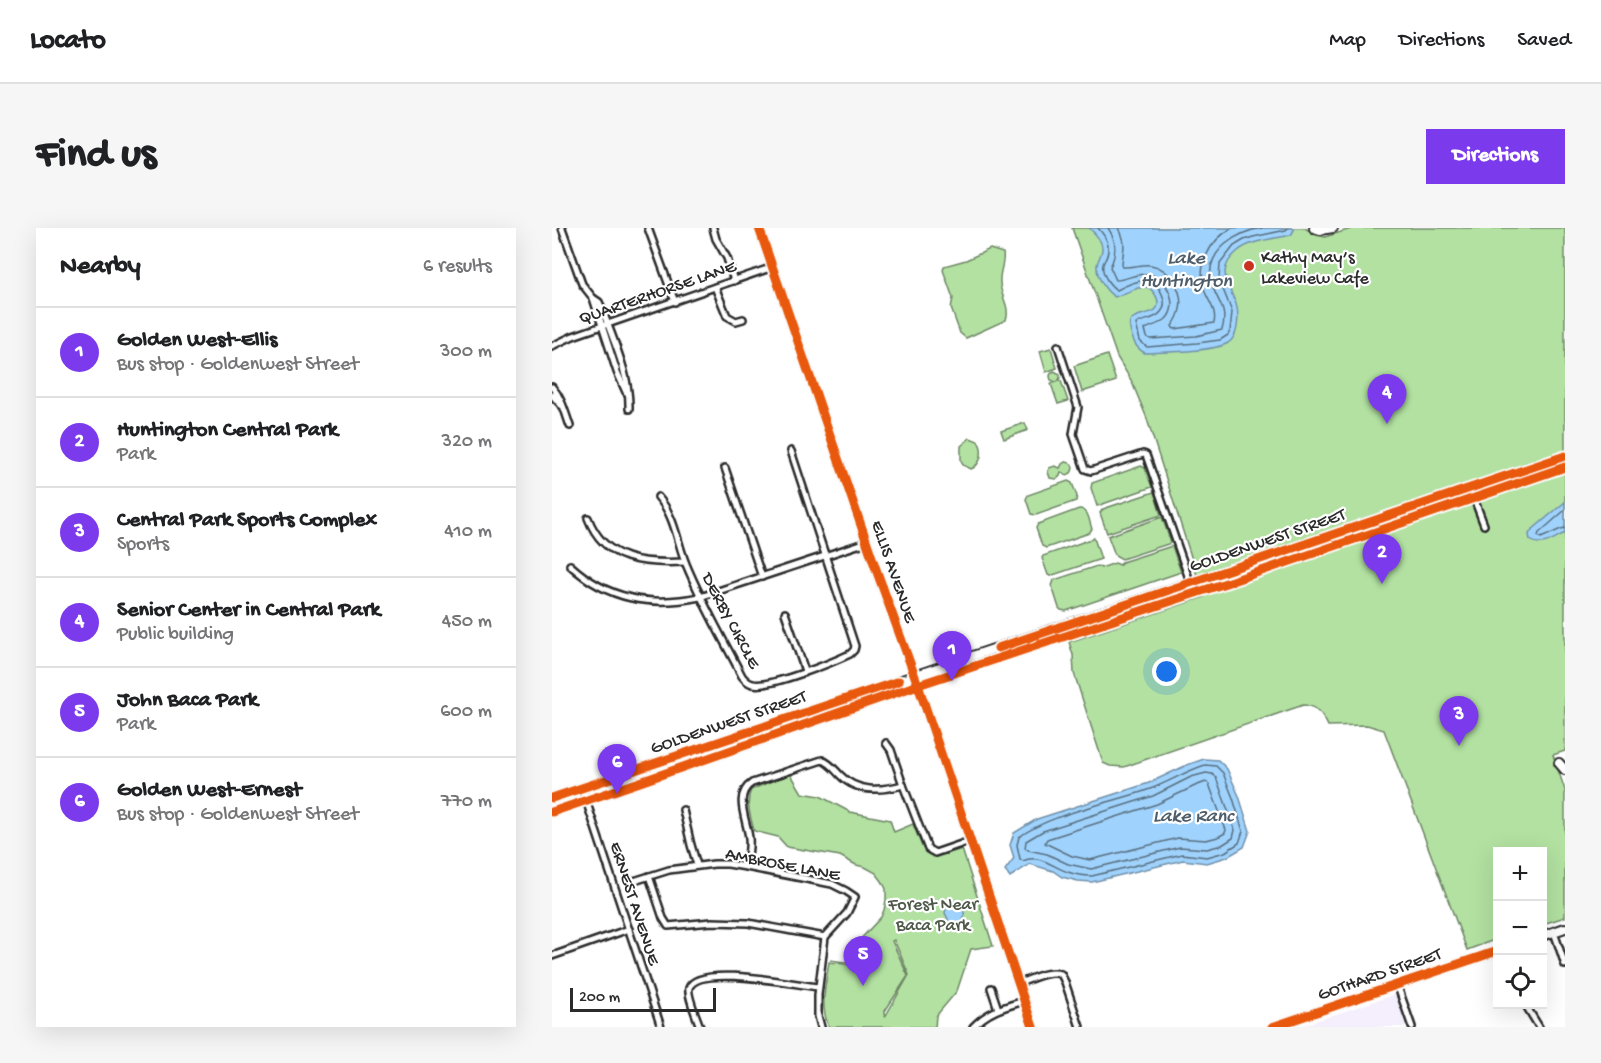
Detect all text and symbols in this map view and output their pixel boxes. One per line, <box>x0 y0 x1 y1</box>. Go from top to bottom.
text: Locato <box>30 25 106 58</box>
text: Map <box>1329 29 1366 54</box>
text: Directions <box>1399 29 1484 54</box>
text: Saved <box>1517 29 1571 54</box>
button: Directions <box>1426 129 1565 184</box>
text: Find us <box>36 132 156 181</box>
water label: Lake Huntington <box>1140 248 1232 294</box>
place label: Kathy May’s Lakeview Cafe <box>1261 248 1369 290</box>
text: Nearby <box>60 252 141 283</box>
text: 6 results <box>423 256 492 279</box>
street label: QUARTERHORSE LANE <box>577 256 740 330</box>
marker: Kathy May’s Lakeview Cafe <box>1242 259 1256 273</box>
text: Golden West-Ellis <box>117 328 277 354</box>
text: 1 <box>75 341 84 364</box>
text: 300 m <box>440 341 492 364</box>
text: Bus stop · Goldenwest Street <box>117 354 359 377</box>
pin: 4 <box>1368 374 1406 424</box>
text: Huntington Central Park <box>117 418 338 444</box>
text: 2 <box>75 431 84 454</box>
text: 320 m <box>442 431 492 454</box>
text: Park <box>117 444 155 467</box>
street label: GOLDENWEST STREET <box>1187 504 1350 578</box>
text: Central Park Sports Complex <box>117 508 377 534</box>
street label: ELLIS AVENUE <box>865 518 920 626</box>
text: 3 <box>74 521 85 544</box>
text: 410 m <box>444 521 492 544</box>
text: Sports <box>117 534 169 557</box>
pin: 2 <box>1362 534 1402 584</box>
street label: DERBY CIRCLE <box>695 569 764 673</box>
text: Senior Center in Central Park <box>117 598 380 624</box>
text: 4 <box>75 611 84 634</box>
text: 450 m <box>442 611 492 634</box>
text: Public building <box>117 624 234 647</box>
pin: 1 <box>932 632 972 681</box>
your location <box>1152 657 1181 686</box>
street label: GOLDENWEST STREET <box>648 686 811 760</box>
text: John Baca Park <box>117 688 258 714</box>
pin: 3 <box>1440 696 1478 746</box>
text: 5 <box>74 701 85 724</box>
text: 600 m <box>440 701 492 724</box>
text: Park <box>117 714 155 737</box>
pin: 6 <box>598 744 636 794</box>
text: Golden West-Ernest <box>117 778 301 804</box>
text: 6 <box>74 791 85 814</box>
text: 770 m <box>441 791 492 814</box>
text: Bus stop · Goldenwest Street <box>117 804 359 827</box>
water label: Lake Ranc <box>1153 806 1235 829</box>
street label: ERNEST AVENUE <box>604 839 664 969</box>
street label: AMBROSE LANE <box>723 844 843 887</box>
map controls <box>1493 847 1547 1009</box>
button: + <box>1493 847 1547 901</box>
park label: Forest Near Baca Park <box>887 895 980 937</box>
button: − <box>1493 901 1547 955</box>
pin: 5 <box>844 936 882 986</box>
street label: GOTHARD STREET <box>1315 944 1445 1006</box>
button: locate <box>1493 955 1547 1009</box>
scale bar <box>570 985 716 1012</box>
text: 200 m <box>579 989 620 1008</box>

